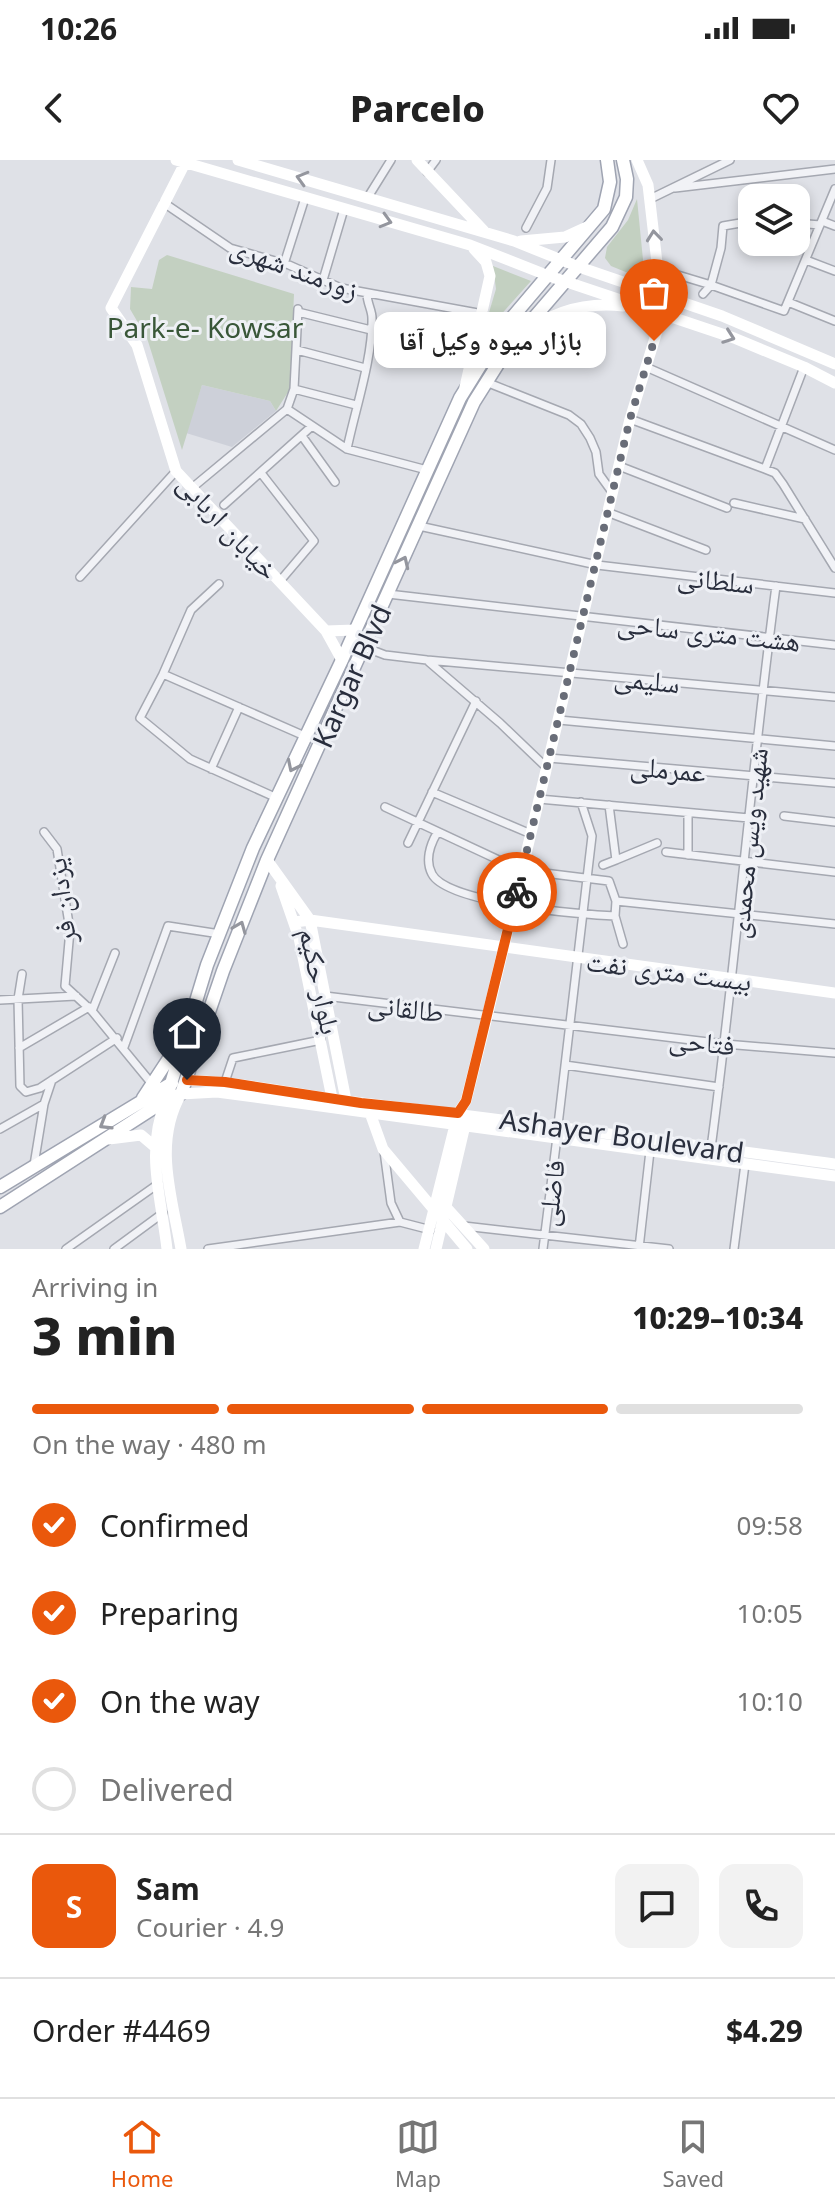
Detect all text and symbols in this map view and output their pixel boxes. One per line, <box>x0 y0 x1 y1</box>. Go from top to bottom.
text: 10:26 <box>40 8 117 49</box>
text: Parcelo <box>350 84 485 133</box>
icon: back <box>32 86 76 130</box>
icon: heart <box>759 86 803 130</box>
one-way arrow <box>295 171 309 187</box>
map controls <box>738 184 810 256</box>
button: layers <box>738 184 810 256</box>
one-way arrow <box>378 212 392 228</box>
street label: زورمند شهری <box>226 226 364 308</box>
one-way arrow <box>645 229 662 242</box>
pin <box>620 259 688 341</box>
icon: bag <box>632 271 676 315</box>
park label: Park-e- Kowsar <box>107 308 304 346</box>
callout: بازار میوه وکیل آقا <box>374 313 606 369</box>
text: بازار میوه وکیل آقا <box>398 322 582 358</box>
one-way arrow <box>721 327 735 343</box>
street label: خیابان اربابی <box>170 465 288 587</box>
one-way arrow <box>393 555 409 570</box>
street label: سلطانی <box>676 556 756 602</box>
street label: Kargar Blvd <box>303 598 399 754</box>
street label: هشت متری ساحی <box>615 602 803 660</box>
street label: سلیمی <box>612 657 682 701</box>
street label: عمرملی <box>629 746 707 790</box>
street label: شهید ویس محمدی <box>718 746 776 940</box>
one-way arrow <box>287 757 303 772</box>
courier <box>477 852 557 932</box>
street label: یزدان فر <box>36 856 84 947</box>
icon: bike <box>495 870 539 914</box>
one-way arrow <box>231 921 247 935</box>
street label: بلوار حکیم <box>290 924 351 1038</box>
street label: بیست متری نفت <box>584 941 754 999</box>
street label: طالقانی <box>366 983 446 1031</box>
pin <box>153 998 221 1080</box>
icon: home <box>165 1010 209 1054</box>
street label: فتاحی <box>667 1019 737 1063</box>
street label: Ashayer Boulevard <box>497 1099 747 1171</box>
one-way arrow <box>99 1115 114 1130</box>
street label: فاضلی <box>527 1157 573 1229</box>
text: Arriving in <box>32 1269 158 1305</box>
text: 10:29–10:34 <box>632 1297 803 1338</box>
text: 3 min <box>32 1299 177 1370</box>
text: On the way · 480 m <box>32 1426 266 1462</box>
icon: check <box>32 1503 76 1547</box>
text: Confirmed <box>100 1505 250 1546</box>
text: 09:58 <box>737 1507 803 1543</box>
icon: check <box>32 1591 76 1635</box>
text: Preparing <box>100 1593 239 1634</box>
text: 10:05 <box>737 1595 803 1631</box>
icon: check <box>32 1679 76 1723</box>
text: On the way <box>100 1681 260 1722</box>
text: 10:10 <box>737 1683 803 1719</box>
text: Delivered <box>100 1769 234 1810</box>
button: chat <box>615 1864 699 1948</box>
button: phone <box>719 1864 803 1948</box>
text: Sam <box>136 1868 200 1909</box>
text: S <box>66 1886 82 1927</box>
text: Courier · 4.9 <box>136 1909 284 1945</box>
text: Order #4469 <box>32 2010 211 2051</box>
text: $4.29 <box>726 2010 803 2051</box>
tab: Home <box>111 2115 173 2193</box>
tab: Map <box>395 2115 441 2193</box>
tab: Saved <box>663 2115 724 2193</box>

